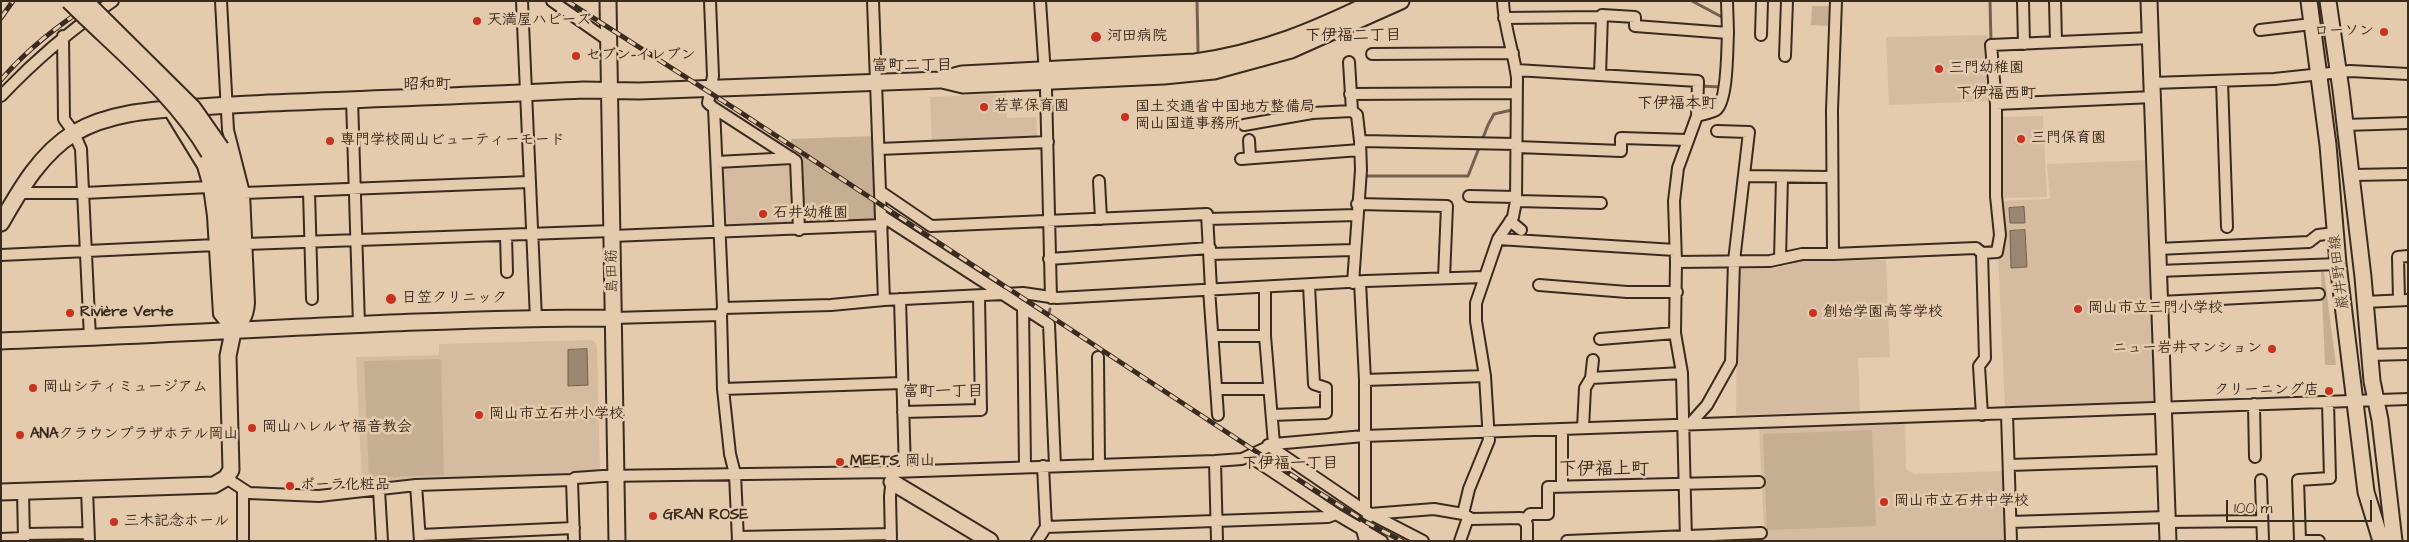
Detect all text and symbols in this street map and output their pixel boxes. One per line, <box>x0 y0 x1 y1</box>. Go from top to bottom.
place label: 天満屋ハピーズ <box>487 12 591 30</box>
marker: 天満屋ハピーズ <box>471 15 483 27</box>
place label: ローソン <box>2314 23 2374 41</box>
marker: ローソン <box>2378 26 2390 38</box>
district label: 下伊福二丁目 <box>1305 27 1401 47</box>
place label: 河田病院 <box>1107 28 1167 46</box>
marker: 河田病院 <box>1089 30 1103 44</box>
place label: セブン-イレブン <box>586 47 696 65</box>
marker: セブン-イレブン <box>570 50 582 62</box>
district label: 富町二丁目 <box>872 57 952 77</box>
place label: 三門幼稚園 <box>1949 60 2024 78</box>
marker: 三門幼稚園 <box>1933 63 1945 75</box>
district label: 昭和町 <box>403 76 451 96</box>
district label: 下伊福西町 <box>1956 85 2036 105</box>
district label: 下伊福本町 <box>1637 95 1717 115</box>
place label: 若草保育園 <box>994 98 1069 116</box>
place label: 国土交通省中国地方整備局 岡山国道事務所 <box>1135 99 1315 134</box>
marker: 若草保育園 <box>978 101 990 113</box>
marker: 国土交通省中国地方整備局 岡山国道事務所 <box>1119 111 1131 123</box>
place label: 三門保育園 <box>2031 130 2106 148</box>
place label: 専門学校岡山ビューティーモード <box>340 132 565 150</box>
marker: 三門保育園 <box>2015 133 2027 145</box>
marker: 専門学校岡山ビューティーモード <box>324 135 336 147</box>
place label: 石井幼稚園 <box>773 205 848 223</box>
marker: 石井幼稚園 <box>757 208 769 220</box>
street label: 巌井野田線 <box>2326 234 2354 310</box>
street label: 島田筋 <box>604 248 622 294</box>
place label: 日笠クリニック <box>402 290 507 308</box>
marker: 日笠クリニック <box>384 292 398 306</box>
place label: 岡山市立三門小学校 <box>2088 300 2223 318</box>
marker: 岡山市立三門小学校 <box>2072 303 2084 315</box>
place label: Rivière Verte <box>80 304 174 322</box>
place label: 創始学園高等学校 <box>1823 304 1943 322</box>
marker: Rivière Verte <box>64 307 76 319</box>
marker: 創始学園高等学校 <box>1807 307 1819 319</box>
place label: ニュー岩井マンション <box>2112 340 2262 358</box>
marker: ニュー岩井マンション <box>2266 343 2278 355</box>
place label: 岡山シティミュージアム <box>43 379 208 397</box>
marker: 岡山シティミュージアム <box>27 382 39 394</box>
place label: クリーニング店 <box>2214 382 2319 400</box>
district label: 富町一丁目 <box>903 383 983 403</box>
marker: クリーニング店 <box>2323 385 2335 397</box>
place label: 岡山市立石井小学校 <box>489 406 624 424</box>
marker: 岡山市立石井小学校 <box>473 409 485 421</box>
place label: 岡山ハレルヤ福音教会 <box>262 419 412 437</box>
marker: 岡山ハレルヤ福音教会 <box>246 422 258 434</box>
place label: ANAクラウンプラザホテル岡山 <box>30 426 239 444</box>
marker: ANAクラウンプラザホテル岡山 <box>14 429 26 441</box>
place label: MEETS 岡山 <box>850 453 935 471</box>
district label: 下伊福一丁目 <box>1242 455 1338 475</box>
marker: MEETS 岡山 <box>834 456 846 468</box>
district label: 下伊福上町 <box>1559 459 1649 481</box>
place label: ポーラ化粧品 <box>300 477 390 495</box>
marker: ポーラ化粧品 <box>284 480 296 492</box>
scale bar <box>2229 490 2375 522</box>
place label: 岡山市立石井中学校 <box>1894 493 2029 511</box>
marker: 岡山市立石井中学校 <box>1878 496 1890 508</box>
text: 100 m <box>2234 498 2273 519</box>
place label: GRAN ROSE <box>663 507 748 525</box>
marker: GRAN ROSE <box>647 510 659 522</box>
place label: 三木記念ホール <box>124 513 229 531</box>
marker: 三木記念ホール <box>108 516 120 528</box>

